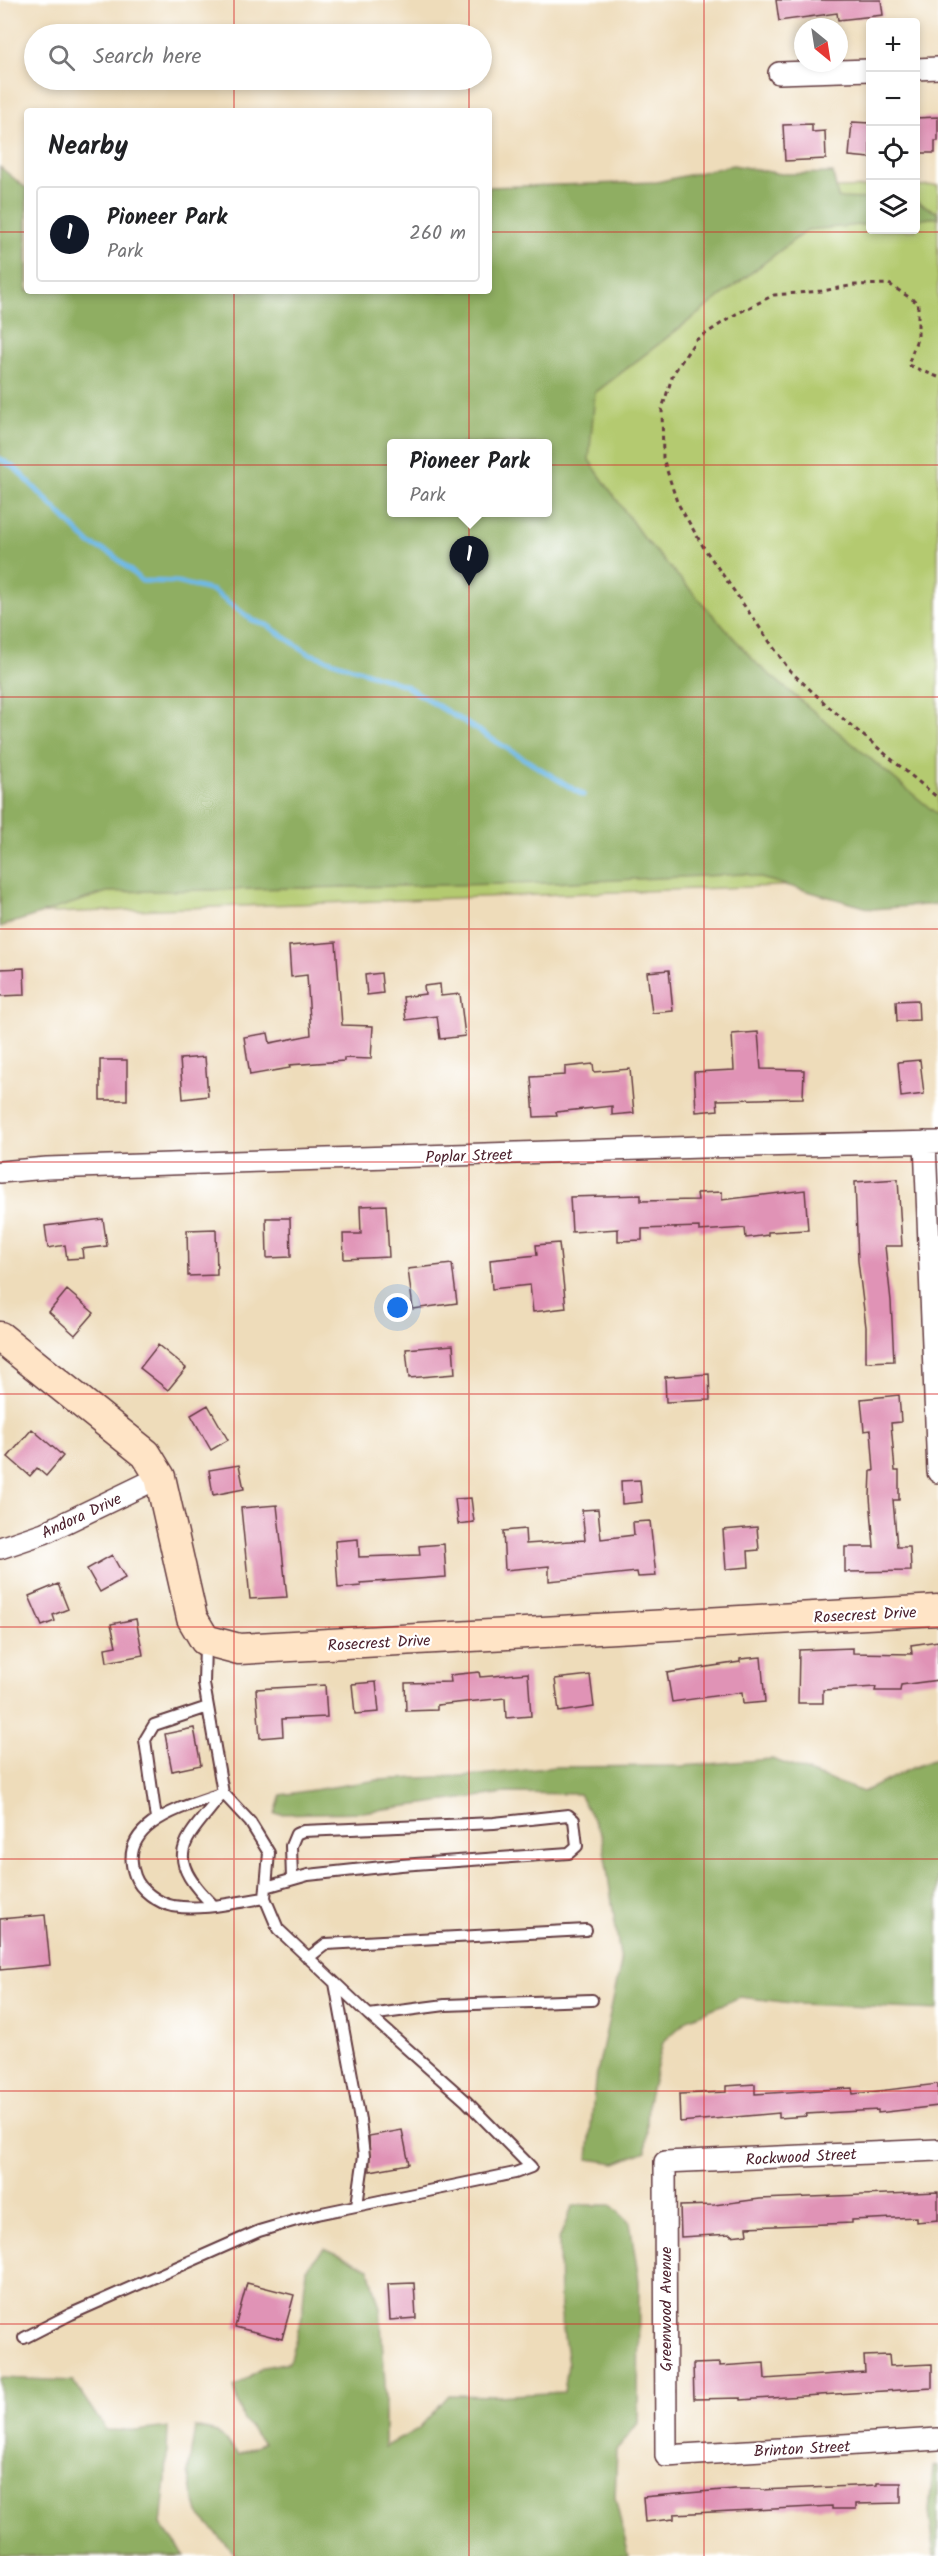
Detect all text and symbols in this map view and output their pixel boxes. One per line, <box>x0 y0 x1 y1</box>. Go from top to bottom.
north arrow <box>794 18 848 72</box>
map controls <box>866 18 920 234</box>
button: + <box>866 18 920 72</box>
search box <box>24 24 492 90</box>
text: Search here <box>93 40 201 75</box>
icon: search <box>45 41 78 74</box>
button: − <box>866 72 920 126</box>
text: Nearby <box>48 126 128 168</box>
button: locate <box>866 126 920 180</box>
button: layers <box>866 180 920 234</box>
text: Pioneer Park <box>107 201 227 236</box>
text: 1 <box>66 218 73 250</box>
text: 260 m <box>409 218 466 250</box>
text: Park <box>107 236 143 268</box>
popup <box>387 439 552 517</box>
text: Pioneer Park <box>409 445 530 480</box>
text: Park <box>409 480 446 512</box>
pin: 1 <box>450 536 488 586</box>
street label: Poplar Street <box>425 1142 514 1171</box>
your location <box>383 1293 412 1322</box>
street label: Andora Drive <box>37 1487 126 1546</box>
street label: Rosecrest Drive <box>813 1600 917 1631</box>
street label: Rosecrest Drive <box>327 1628 431 1659</box>
street label: Rockwood Street <box>745 2142 858 2173</box>
street label: Greenwood Avenue <box>654 2247 679 2371</box>
street label: Brinton Street <box>753 2434 852 2465</box>

